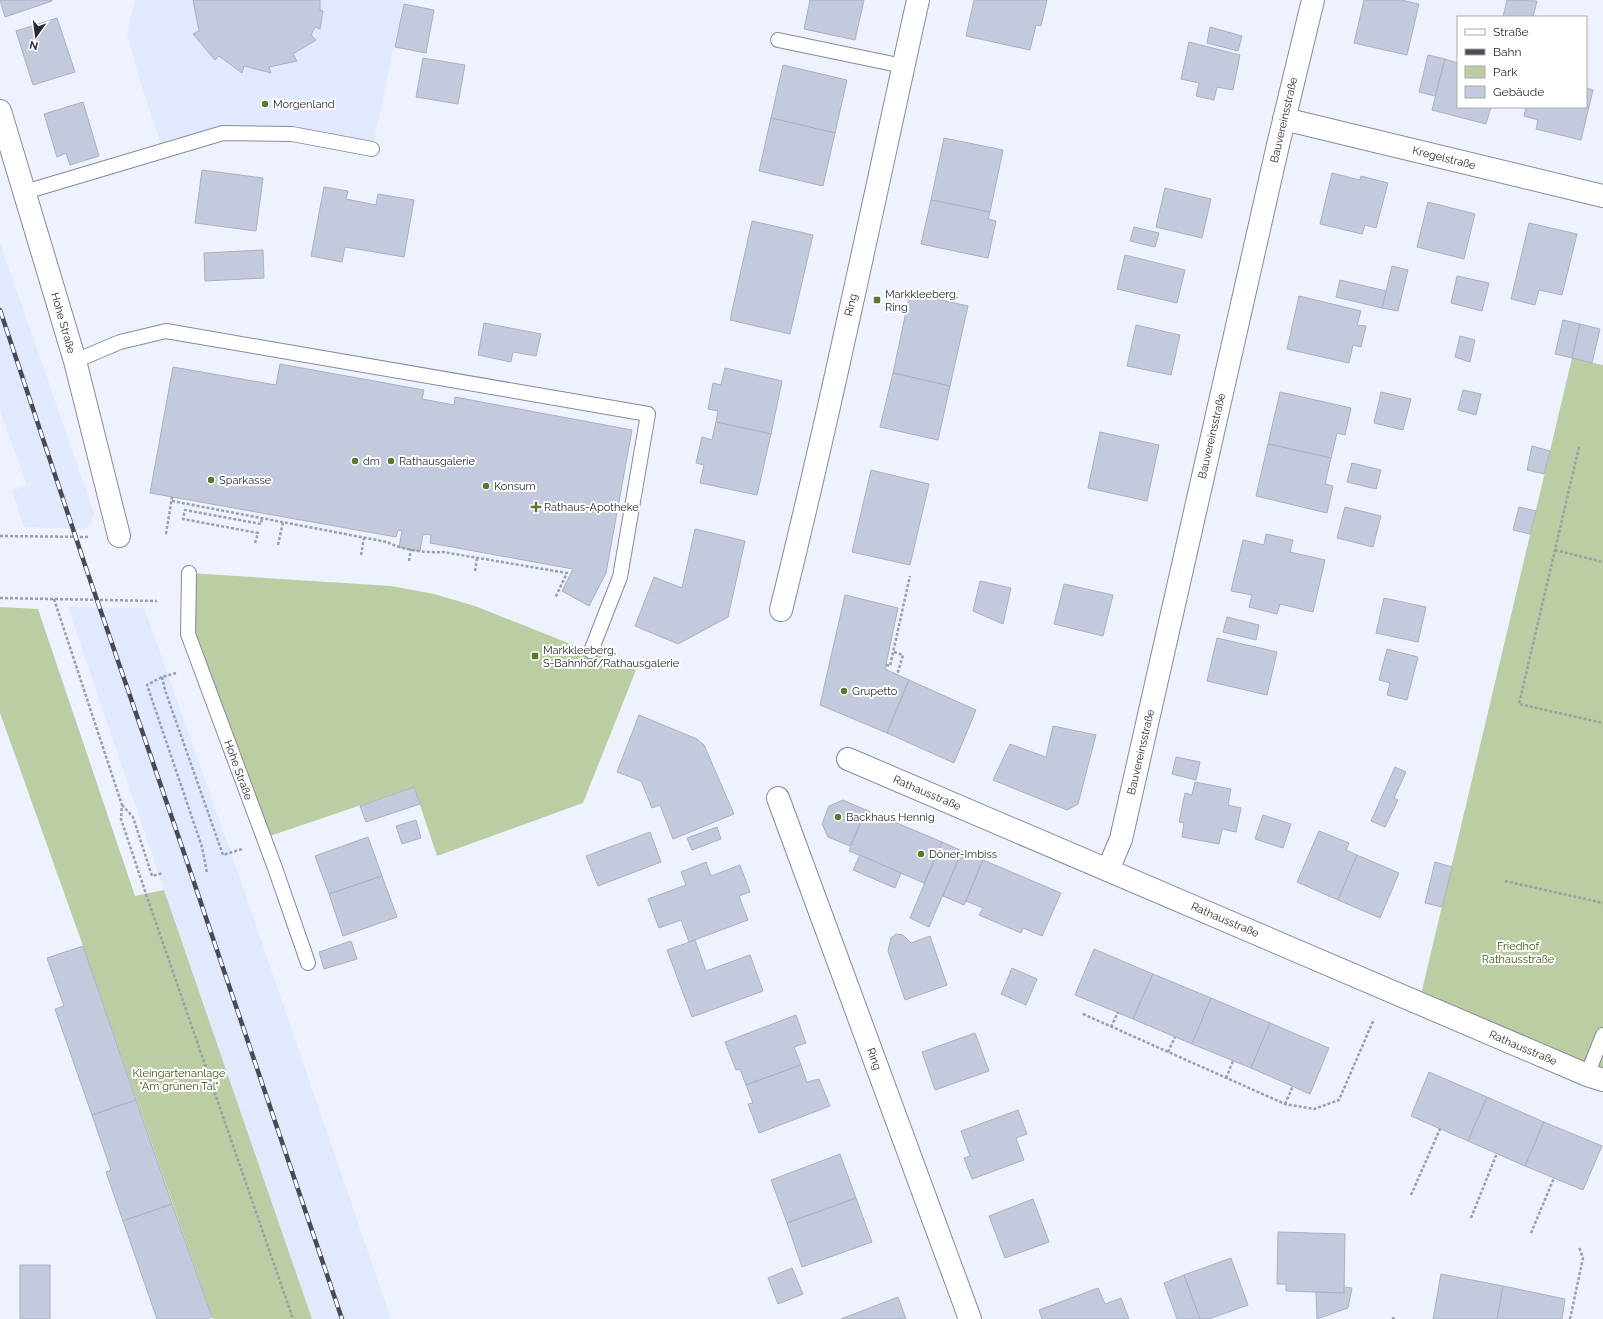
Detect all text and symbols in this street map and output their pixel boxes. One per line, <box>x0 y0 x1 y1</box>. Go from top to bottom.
north arrow <box>16 16 56 56</box>
legend <box>1457 16 1587 108</box>
text: Straße <box>1493 25 1529 39</box>
text: N <box>28 38 39 53</box>
text: Bahn <box>1493 45 1522 59</box>
text: Park <box>1493 65 1518 79</box>
street label: Bauvereinsstraße <box>1268 75 1300 164</box>
text: Gebäude <box>1493 85 1544 99</box>
place label: Morgenland <box>273 98 335 111</box>
marker: Morgenland <box>260 99 270 109</box>
street label: Kregelstraße <box>1411 144 1478 172</box>
place label: Markkleeberg, Ring <box>885 288 958 314</box>
street label: Hohe Straße <box>48 291 78 356</box>
street label: Ring <box>842 292 860 318</box>
marker: Markkleeberg, Ring <box>872 295 882 305</box>
street label: Bauvereinsstraße <box>1196 391 1228 480</box>
place label: dm <box>363 455 380 468</box>
place label: Rathausgalerie <box>399 455 475 468</box>
marker: dm <box>350 456 360 466</box>
marker: Rathausgalerie <box>386 456 396 466</box>
place label: Sparkasse <box>219 474 272 487</box>
marker: Sparkasse <box>206 475 216 485</box>
place label: Konsum <box>494 480 536 493</box>
marker: Konsum <box>481 481 491 491</box>
place label: Rathaus-Apotheke <box>544 501 639 514</box>
marker: Rathaus-Apotheke <box>531 502 541 512</box>
place label: Markkleeberg, S-Bahnhof/Rathausgalerie <box>543 644 680 670</box>
marker: Markkleeberg, S-Bahnhof/Rathausgalerie <box>530 651 540 661</box>
place label: Grupetto <box>852 685 898 698</box>
marker: Grupetto <box>839 686 849 696</box>
street label: Bauvereinsstraße <box>1125 707 1157 796</box>
street label: Hohe Straße <box>221 738 255 802</box>
street label: Rathausstraße <box>891 773 963 813</box>
place label: Backhaus Hennig <box>846 811 935 824</box>
marker: Backhaus Hennig <box>833 812 843 822</box>
place label: Döner-Imbiss <box>929 848 997 861</box>
marker: Döner-Imbiss <box>916 849 926 859</box>
street label: Rathausstraße <box>1189 900 1261 940</box>
park label: Friedhof Rathausstraße <box>1482 940 1555 966</box>
street label: Rathausstraße <box>1487 1028 1559 1068</box>
street label: Ring <box>864 1046 884 1072</box>
park label: Kleingartenanlage "Am grünen Tal" <box>132 1067 226 1093</box>

